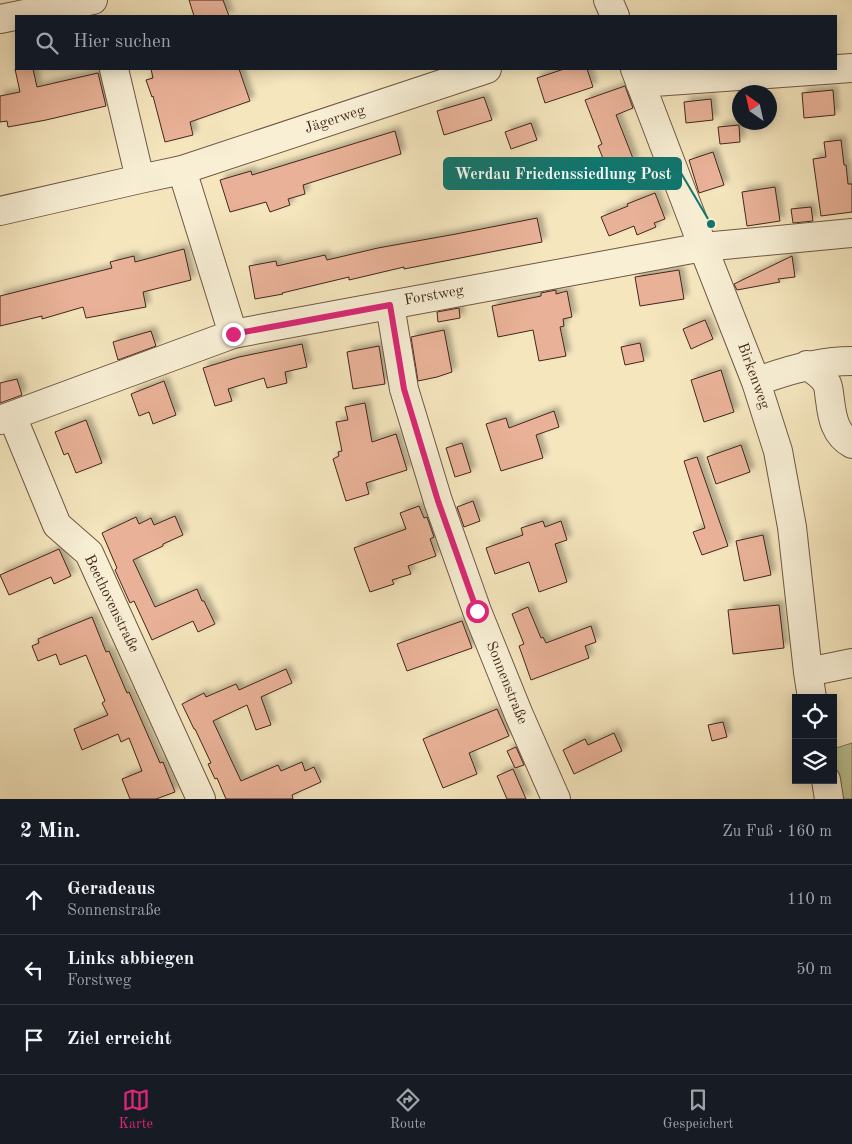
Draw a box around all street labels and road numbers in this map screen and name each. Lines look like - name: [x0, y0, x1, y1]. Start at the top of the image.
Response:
- street label: Jägerweg: [303, 103, 367, 137]
- street label: Forstweg: [403, 283, 465, 309]
- street label: Birkenweg: [734, 341, 772, 411]
- street label: Beethovenstraße: [81, 553, 141, 655]
- street label: Sonnenstraße: [483, 639, 529, 727]

